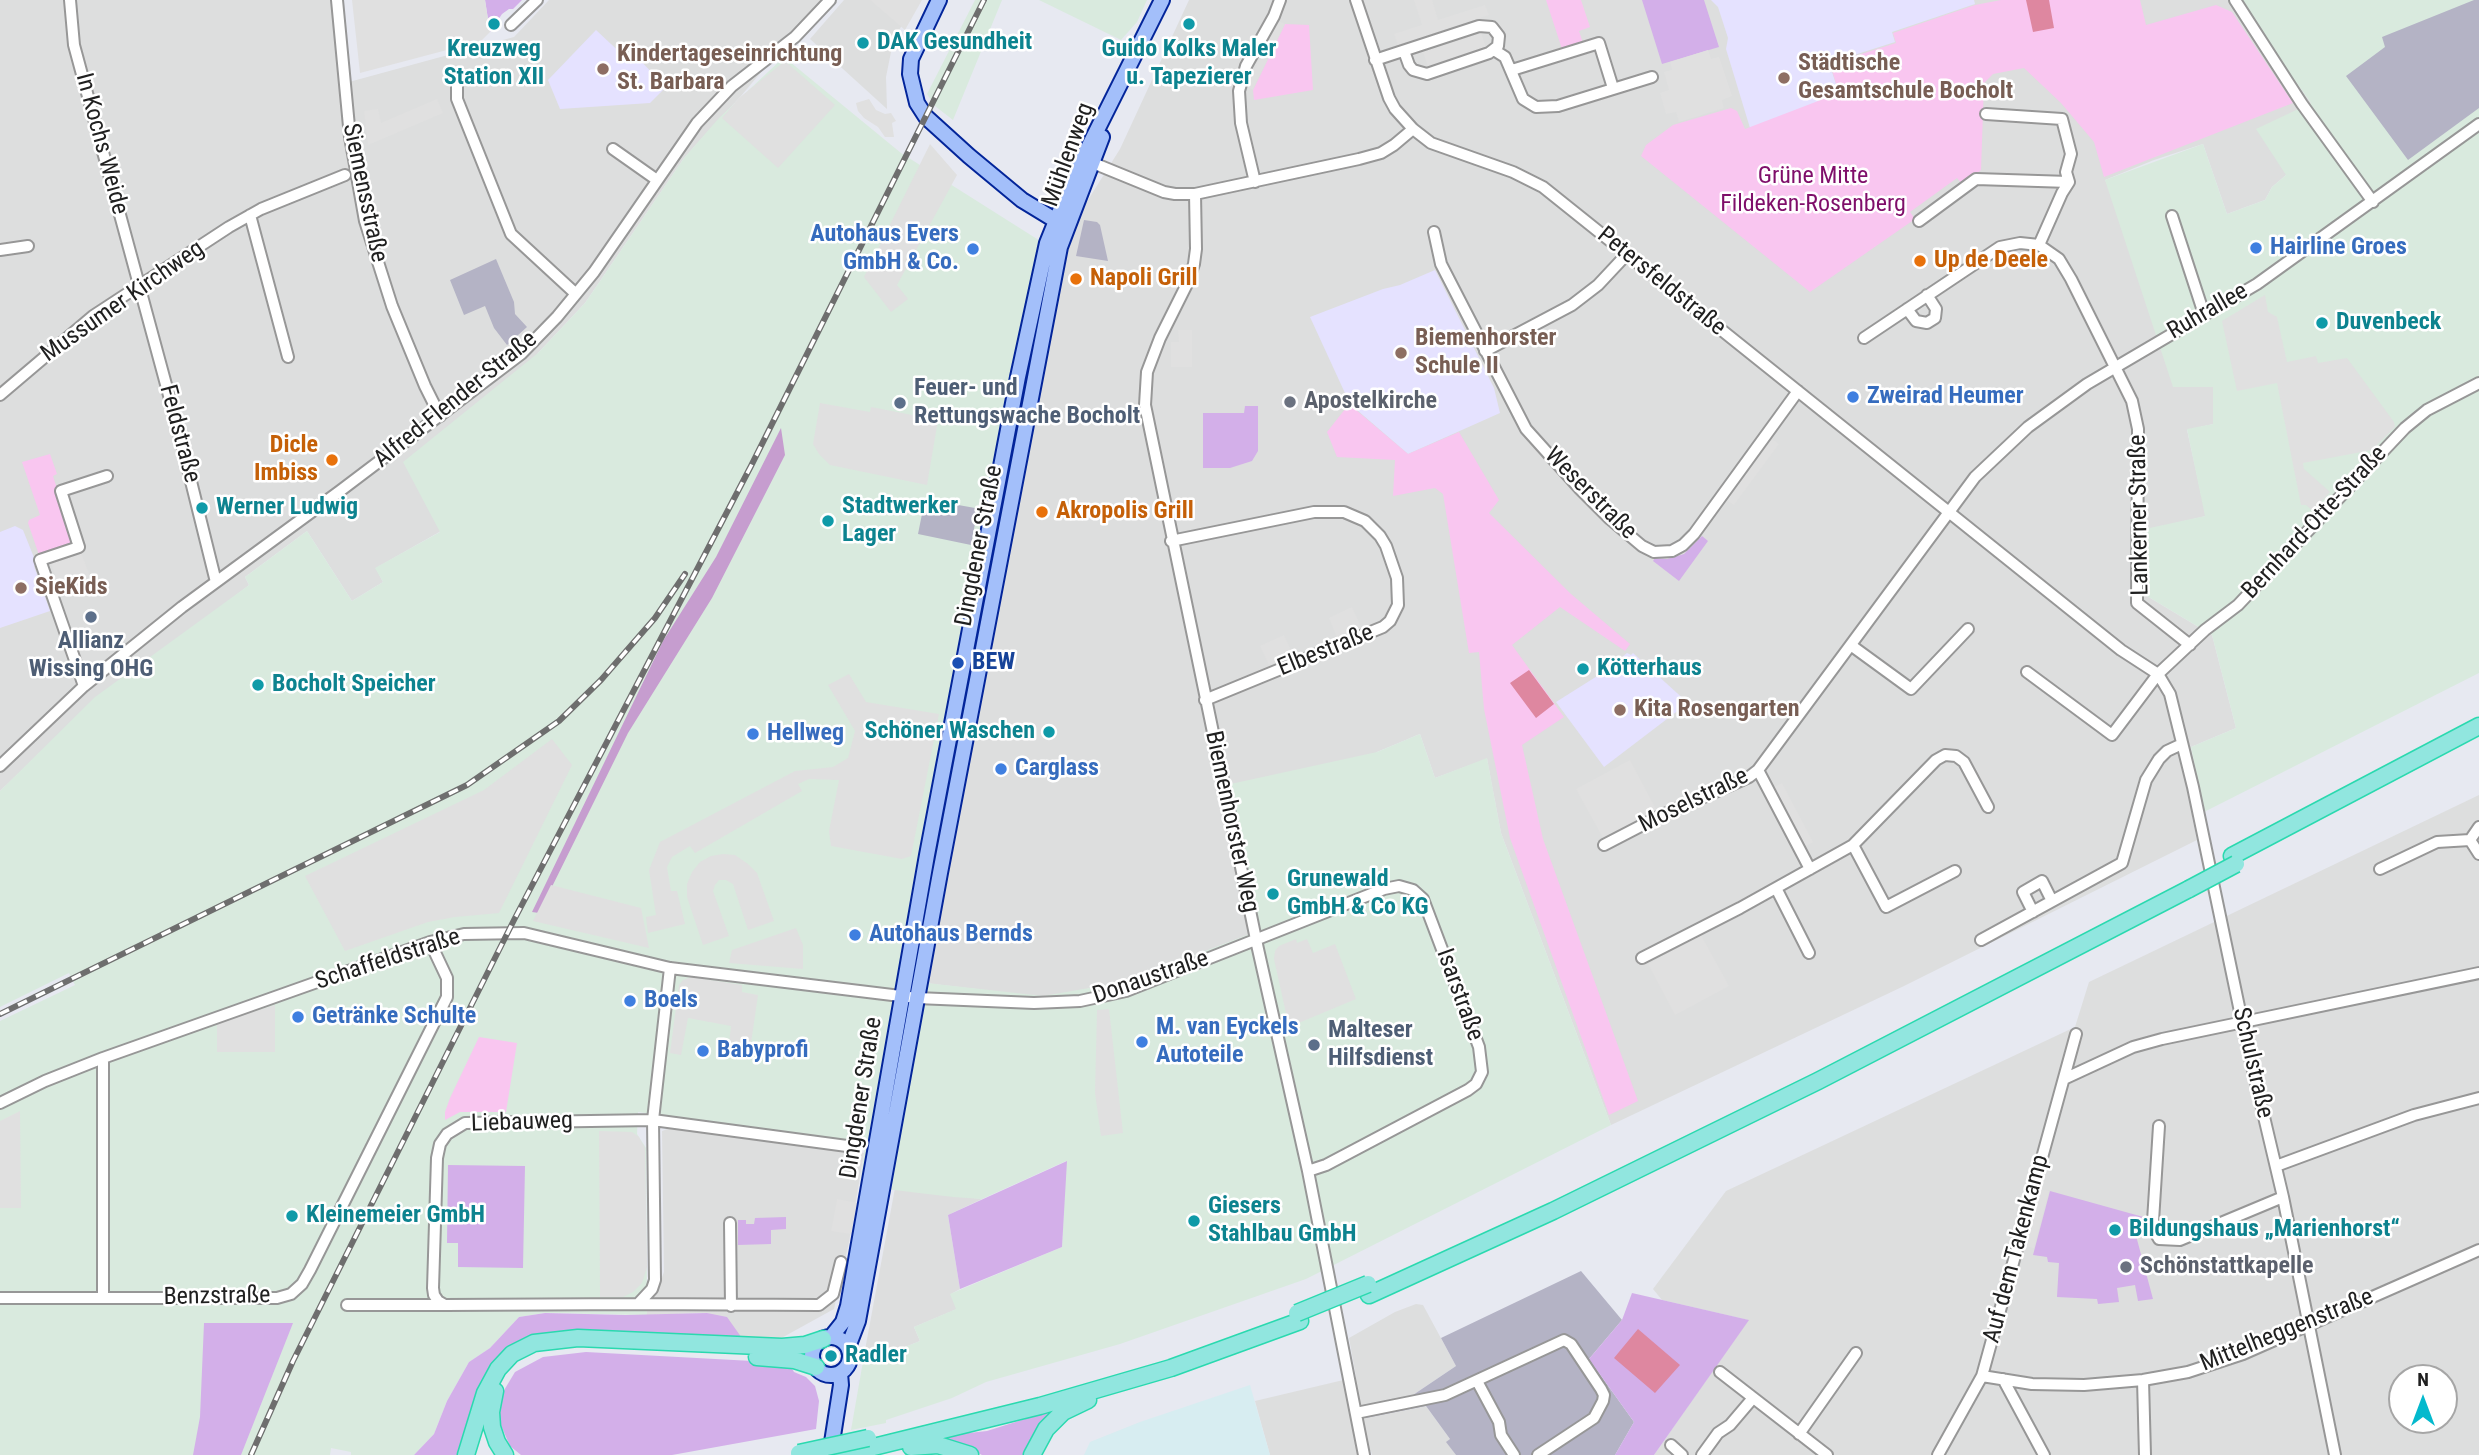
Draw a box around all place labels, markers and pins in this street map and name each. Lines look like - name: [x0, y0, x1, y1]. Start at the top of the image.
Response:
- marker: Kreuzweg Station XII: [486, 16, 502, 32]
- marker: Guido Kolks Maler u. Tapezierer: [1181, 16, 1197, 32]
- place label: DAK Gesundheit: [877, 29, 1032, 57]
- marker: DAK Gesundheit: [855, 35, 871, 51]
- place label: Kreuzweg Station XII: [444, 36, 544, 92]
- place label: Guido Kolks Maler u. Tapezierer: [1101, 36, 1277, 92]
- place label: Kindertageseinrichtung St. Barbara: [617, 41, 842, 97]
- place label: Städtische Gesamtschule Bocholt: [1798, 50, 2013, 106]
- marker: Kindertageseinrichtung St. Barbara: [595, 61, 611, 77]
- marker: Städtische Gesamtschule Bocholt: [1776, 70, 1792, 86]
- place label: Autohaus Evers GmbH & Co.: [810, 221, 959, 277]
- place label: Hairline Groes: [2270, 234, 2407, 262]
- marker: Hairline Groes: [2248, 240, 2264, 256]
- marker: Autohaus Evers GmbH & Co.: [965, 241, 981, 257]
- place label: Up de Deele: [1934, 247, 2048, 275]
- marker: Up de Deele: [1912, 253, 1928, 269]
- place label: Napoli Grill: [1090, 265, 1198, 293]
- marker: Napoli Grill: [1068, 271, 1084, 287]
- place label: Duvenbeck: [2336, 309, 2441, 337]
- marker: Duvenbeck: [2314, 315, 2330, 331]
- place label: Biemenhorster Schule II: [1415, 325, 1556, 381]
- marker: Biemenhorster Schule II: [1393, 345, 1409, 361]
- place label: Feuer- und Rettungswache Bocholt: [914, 375, 1140, 431]
- place label: Zweirad Heumer: [1867, 383, 2024, 411]
- place label: Apostelkirche: [1304, 388, 1437, 416]
- marker: Zweirad Heumer: [1845, 389, 1861, 405]
- marker: Apostelkirche: [1282, 394, 1298, 410]
- marker: Feuer- und Rettungswache Bocholt: [892, 395, 908, 411]
- place label: Dicle Imbiss: [254, 432, 318, 488]
- marker: Dicle Imbiss: [324, 452, 340, 468]
- place label: Stadtwerker Lager: [842, 493, 958, 549]
- place label: Werner Ludwig: [216, 494, 358, 522]
- place label: Akropolis Grill: [1056, 498, 1194, 526]
- marker: Werner Ludwig: [194, 500, 210, 516]
- marker: Akropolis Grill: [1034, 504, 1050, 520]
- marker: Stadtwerker Lager: [820, 513, 836, 529]
- place label: SieKids: [35, 574, 108, 602]
- marker: SieKids: [13, 580, 29, 596]
- marker: Allianz Wissing OHG: [83, 609, 99, 625]
- place label: Allianz Wissing OHG: [29, 628, 153, 684]
- place label: BEW: [972, 649, 1015, 677]
- marker: BEW: [950, 655, 966, 671]
- place label: Kötterhaus: [1597, 655, 1702, 683]
- marker: Kötterhaus: [1575, 661, 1591, 677]
- place label: Bocholt Speicher: [272, 671, 436, 699]
- marker: Bocholt Speicher: [250, 677, 266, 693]
- place label: Kita Rosengarten: [1634, 696, 1800, 724]
- marker: Kita Rosengarten: [1612, 702, 1628, 718]
- place label: Schöner Waschen: [865, 718, 1035, 746]
- place label: Hellweg: [767, 720, 844, 748]
- marker: Schöner Waschen: [1041, 724, 1057, 740]
- marker: Hellweg: [745, 726, 761, 742]
- place label: Carglass: [1015, 755, 1099, 783]
- marker: Carglass: [993, 761, 1009, 777]
- place label: Grunewald GmbH & Co KG: [1287, 866, 1429, 922]
- marker: Grunewald GmbH & Co KG: [1265, 886, 1281, 902]
- place label: Autohaus Bernds: [869, 921, 1033, 949]
- marker: Autohaus Bernds: [847, 927, 863, 943]
- place label: Boels: [644, 987, 698, 1015]
- marker: Boels: [622, 993, 638, 1009]
- place label: Getränke Schulte: [312, 1003, 476, 1031]
- marker: Getränke Schulte: [290, 1009, 306, 1025]
- place label: M. van Eyckels Autoteile: [1156, 1014, 1299, 1070]
- place label: Malteser Hilfsdienst: [1328, 1017, 1433, 1073]
- marker: M. van Eyckels Autoteile: [1134, 1034, 1150, 1050]
- place label: Babyprofi: [717, 1037, 809, 1065]
- marker: Malteser Hilfsdienst: [1306, 1037, 1322, 1053]
- marker: Babyprofi: [695, 1043, 711, 1059]
- place label: Giesers Stahlbau GmbH: [1208, 1193, 1356, 1249]
- place label: Kleinemeier GmbH: [306, 1202, 485, 1230]
- marker: Kleinemeier GmbH: [284, 1208, 300, 1224]
- marker: Giesers Stahlbau GmbH: [1186, 1213, 1202, 1229]
- place label: Bildungshaus „Marienhorst“: [2129, 1216, 2400, 1244]
- marker: Bildungshaus „Marienhorst“: [2107, 1222, 2123, 1238]
- place label: Schönstattkapelle: [2140, 1253, 2314, 1281]
- marker: Schönstattkapelle: [2118, 1259, 2134, 1275]
- place label: Radler: [845, 1342, 907, 1370]
- marker: Radler: [823, 1348, 839, 1364]

